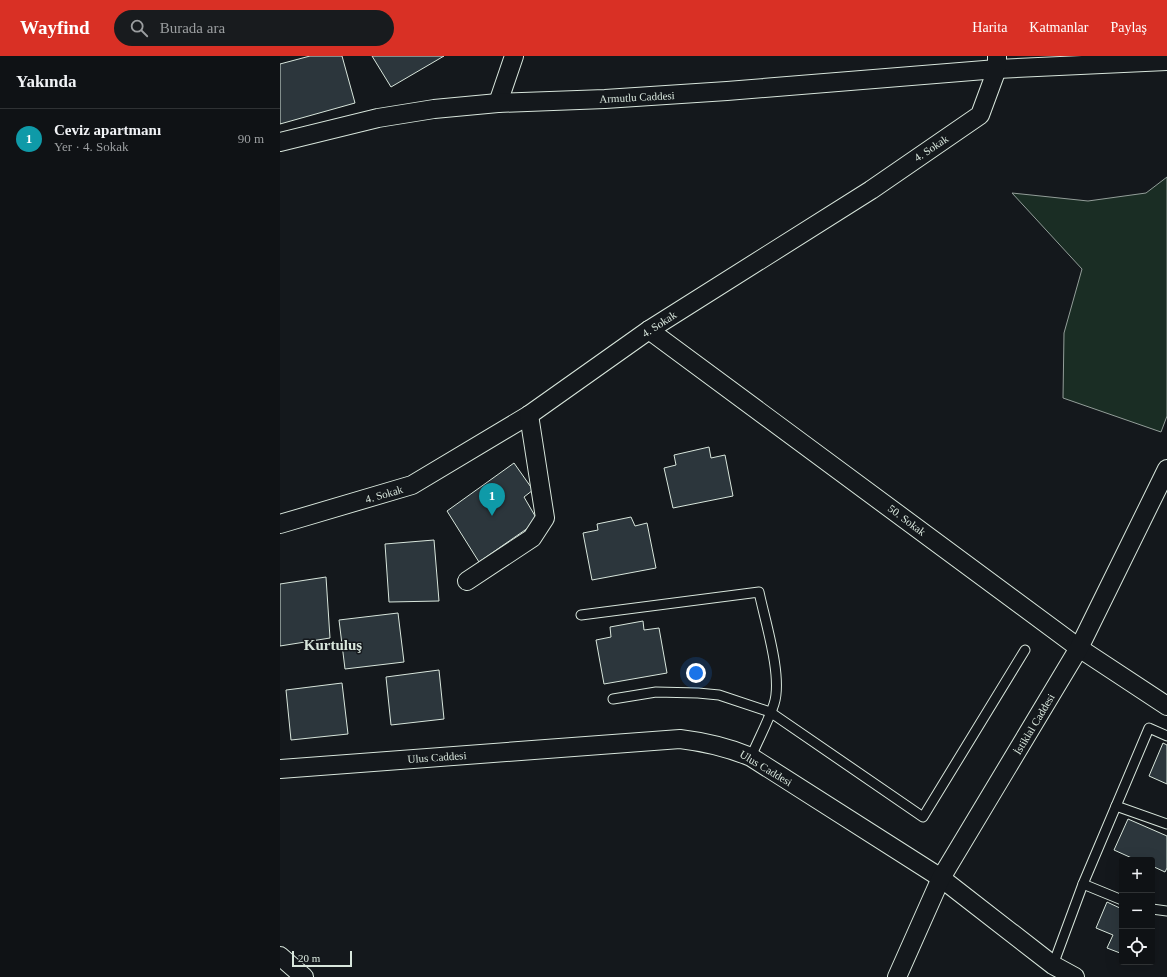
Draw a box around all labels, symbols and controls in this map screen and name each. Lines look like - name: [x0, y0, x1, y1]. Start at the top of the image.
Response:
- search box: [114, 10, 394, 46]
- text: Wayfind: [20, 17, 90, 38]
- icon: search: [128, 17, 150, 39]
- text: Burada ara: [160, 20, 225, 36]
- text: Harita: [972, 20, 1007, 35]
- text: Katmanlar: [1029, 20, 1088, 35]
- text: Paylaş: [1110, 20, 1147, 35]
- text: Yakında: [16, 72, 76, 91]
- street label: Armutlu Caddesi: [599, 89, 675, 105]
- text: Ceviz apartmanı: [54, 122, 161, 138]
- text: 1: [26, 131, 32, 146]
- text: 90 m: [238, 131, 264, 146]
- street label: 4. Sokak: [912, 132, 951, 164]
- text: Yer · 4. Sokak: [54, 139, 129, 154]
- street label: 4. Sokak: [640, 308, 679, 340]
- street label: 4. Sokak: [364, 483, 405, 505]
- pin: 1: [479, 483, 505, 516]
- street label: 50. Sokak: [886, 502, 929, 538]
- district label: Kurtuluş: [304, 637, 362, 653]
- your location: [686, 663, 706, 683]
- street label: İstiklal Caddesi: [1011, 691, 1057, 757]
- street label: Ulus Caddesi: [738, 748, 794, 788]
- street label: Ulus Caddesi: [407, 749, 467, 765]
- map controls: [1119, 857, 1155, 965]
- button: +: [1119, 857, 1155, 893]
- button: −: [1119, 893, 1155, 929]
- button: locate: [1119, 929, 1155, 965]
- scale bar: [292, 949, 352, 968]
- text: 20 m: [298, 952, 320, 964]

